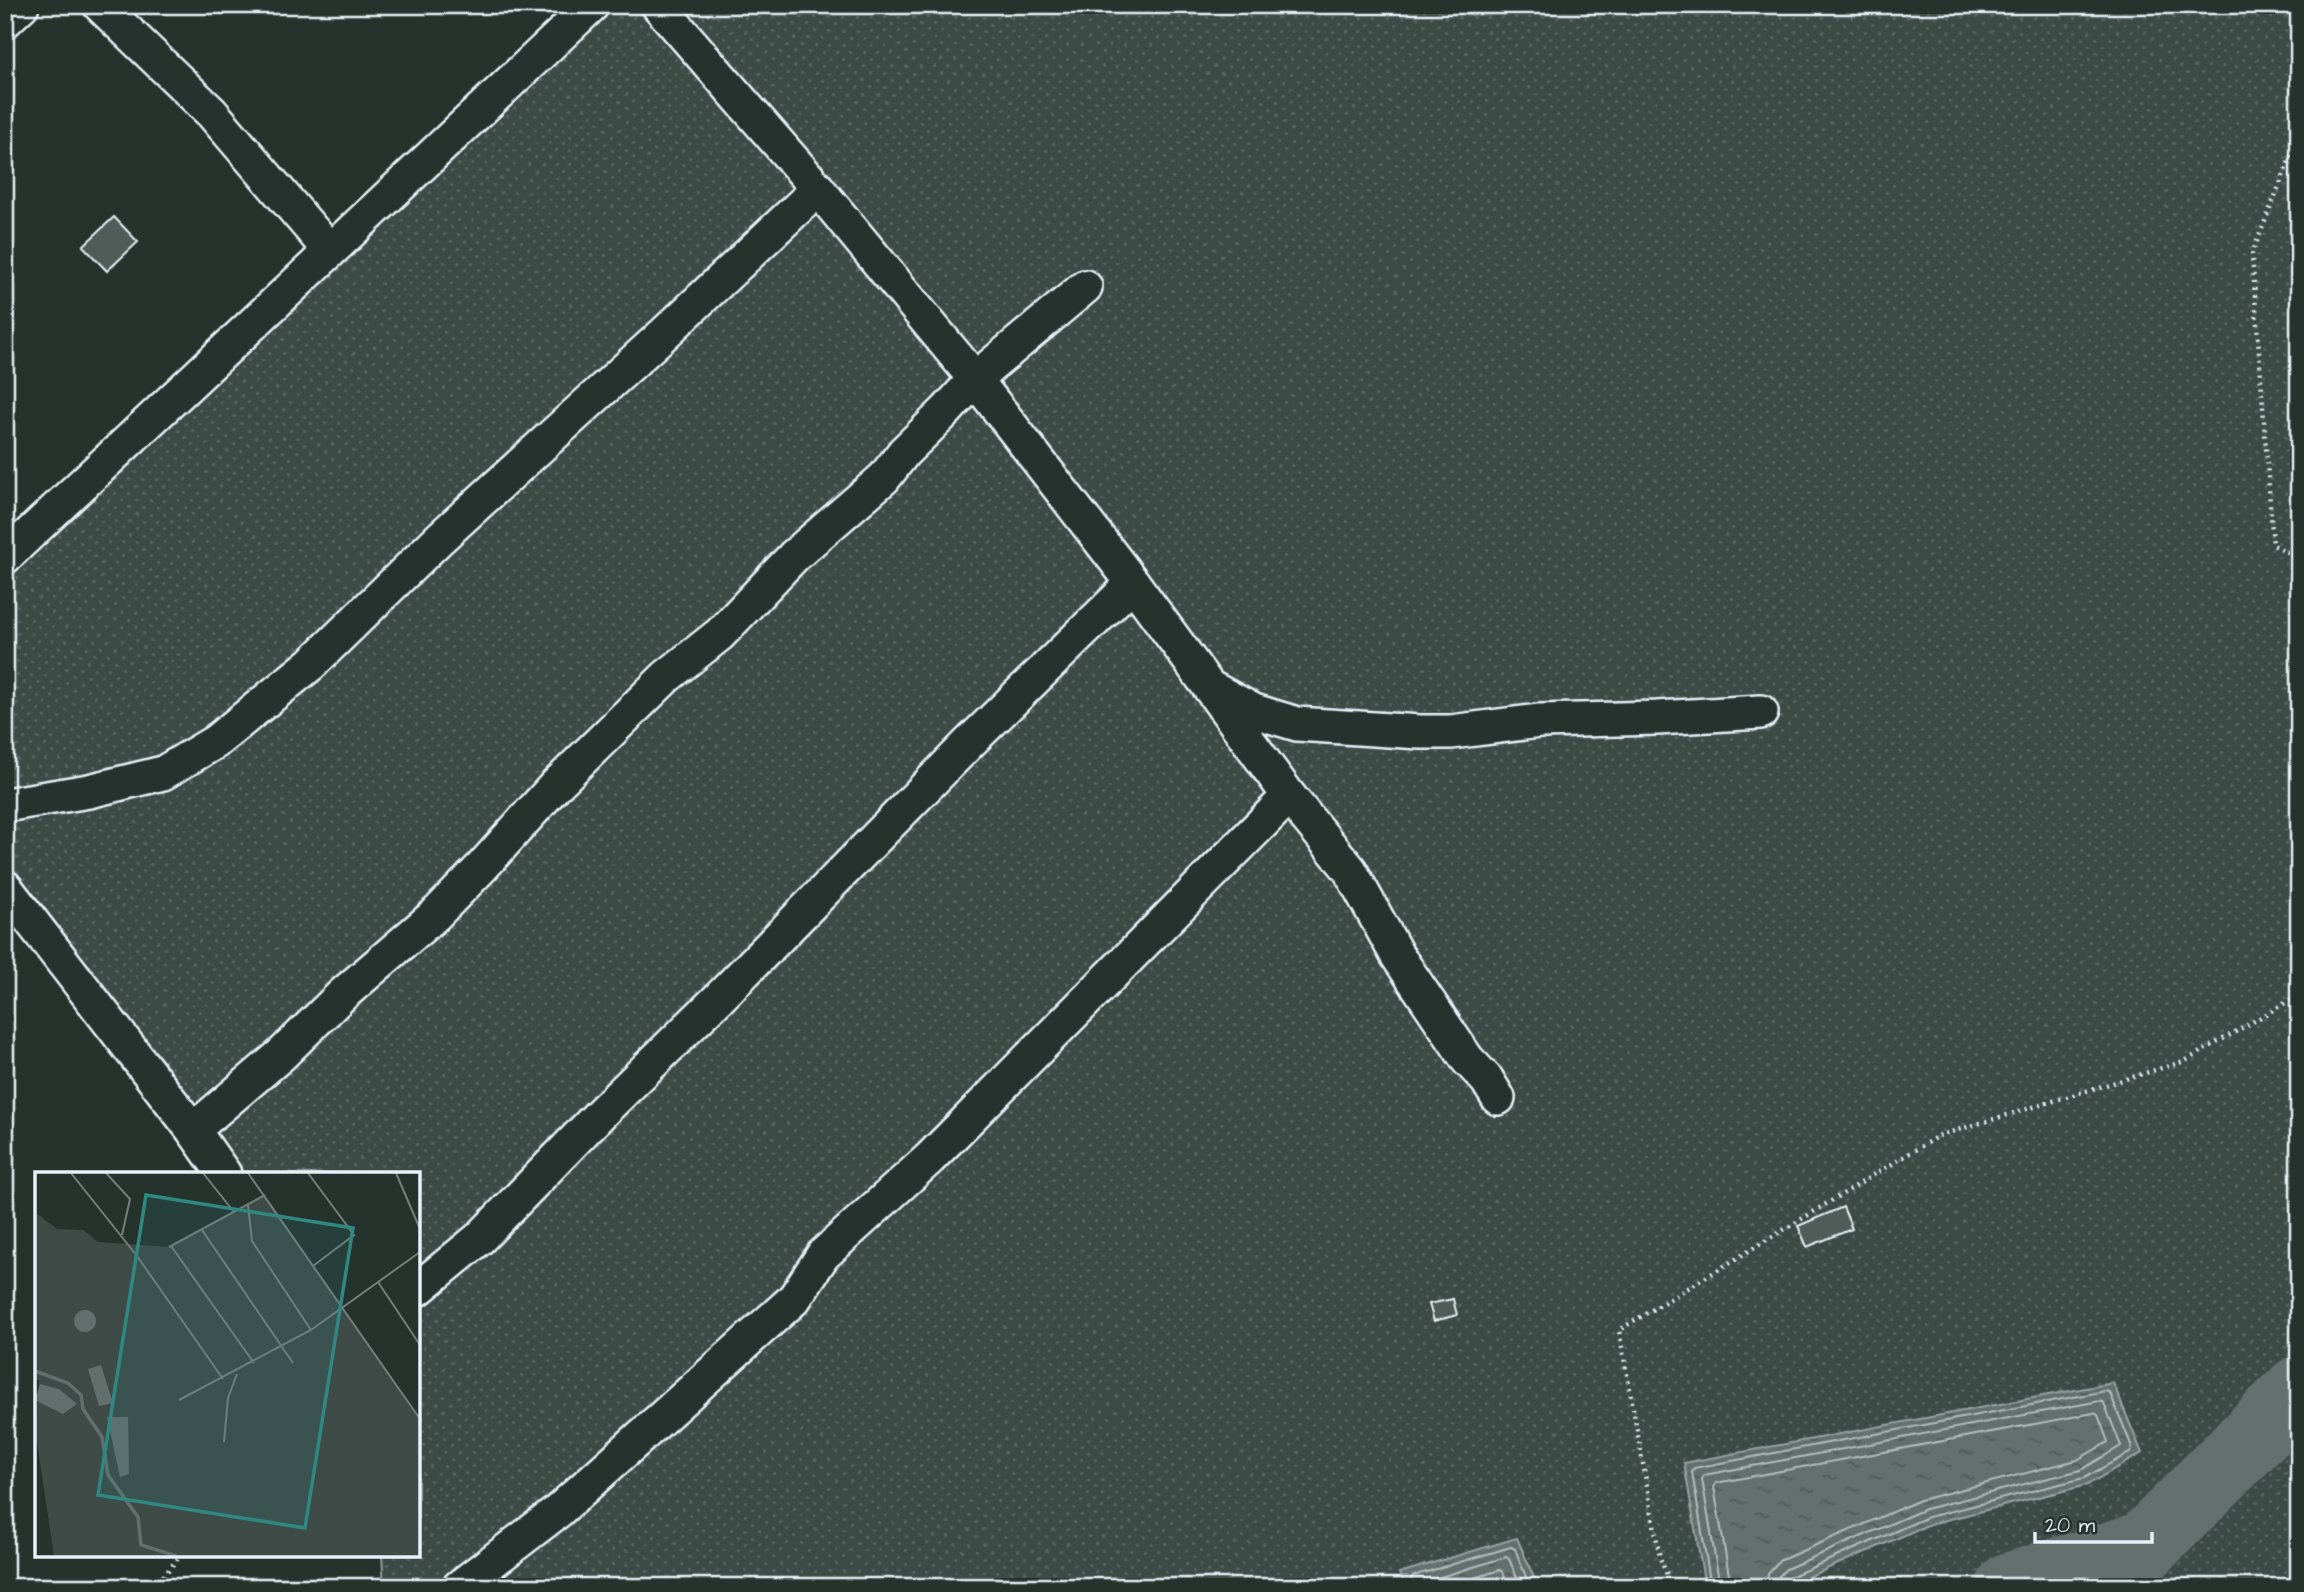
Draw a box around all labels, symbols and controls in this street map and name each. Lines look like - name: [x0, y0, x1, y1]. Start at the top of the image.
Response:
- inset map: [35, 1172, 420, 1557]
- scale bar: [2035, 1501, 2152, 1545]
- text: 20 m: [2045, 1511, 2096, 1540]

